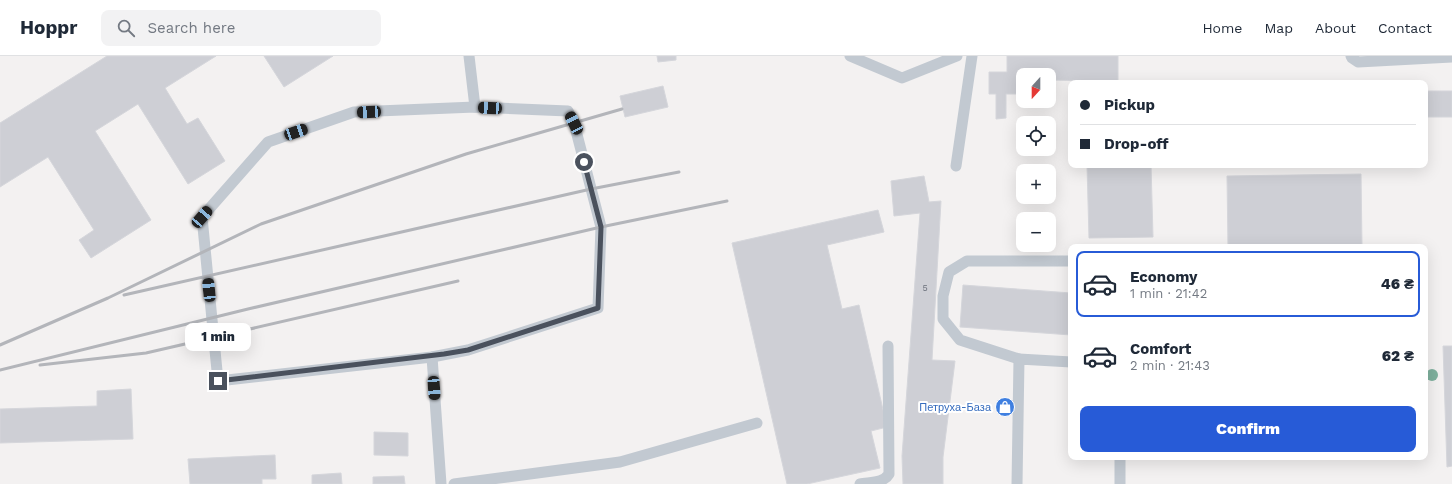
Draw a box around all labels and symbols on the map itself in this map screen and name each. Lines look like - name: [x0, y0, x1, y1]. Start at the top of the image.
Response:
- north arrow: [1016, 68, 1056, 108]
- car: [478, 101, 502, 115]
- car: [357, 105, 381, 119]
- car: [563, 110, 585, 136]
- car: [283, 122, 309, 142]
- route start: [575, 153, 593, 171]
- car: [190, 204, 214, 230]
- car: [202, 277, 216, 303]
- house number: 5: [922, 283, 928, 293]
- callout: 1 min: [185, 323, 251, 351]
- route end: [209, 372, 227, 390]
- car: [427, 376, 441, 400]
- shop icon: Петруха-База: [994, 396, 1016, 418]
- place label: Петруха-База: [919, 401, 992, 414]

